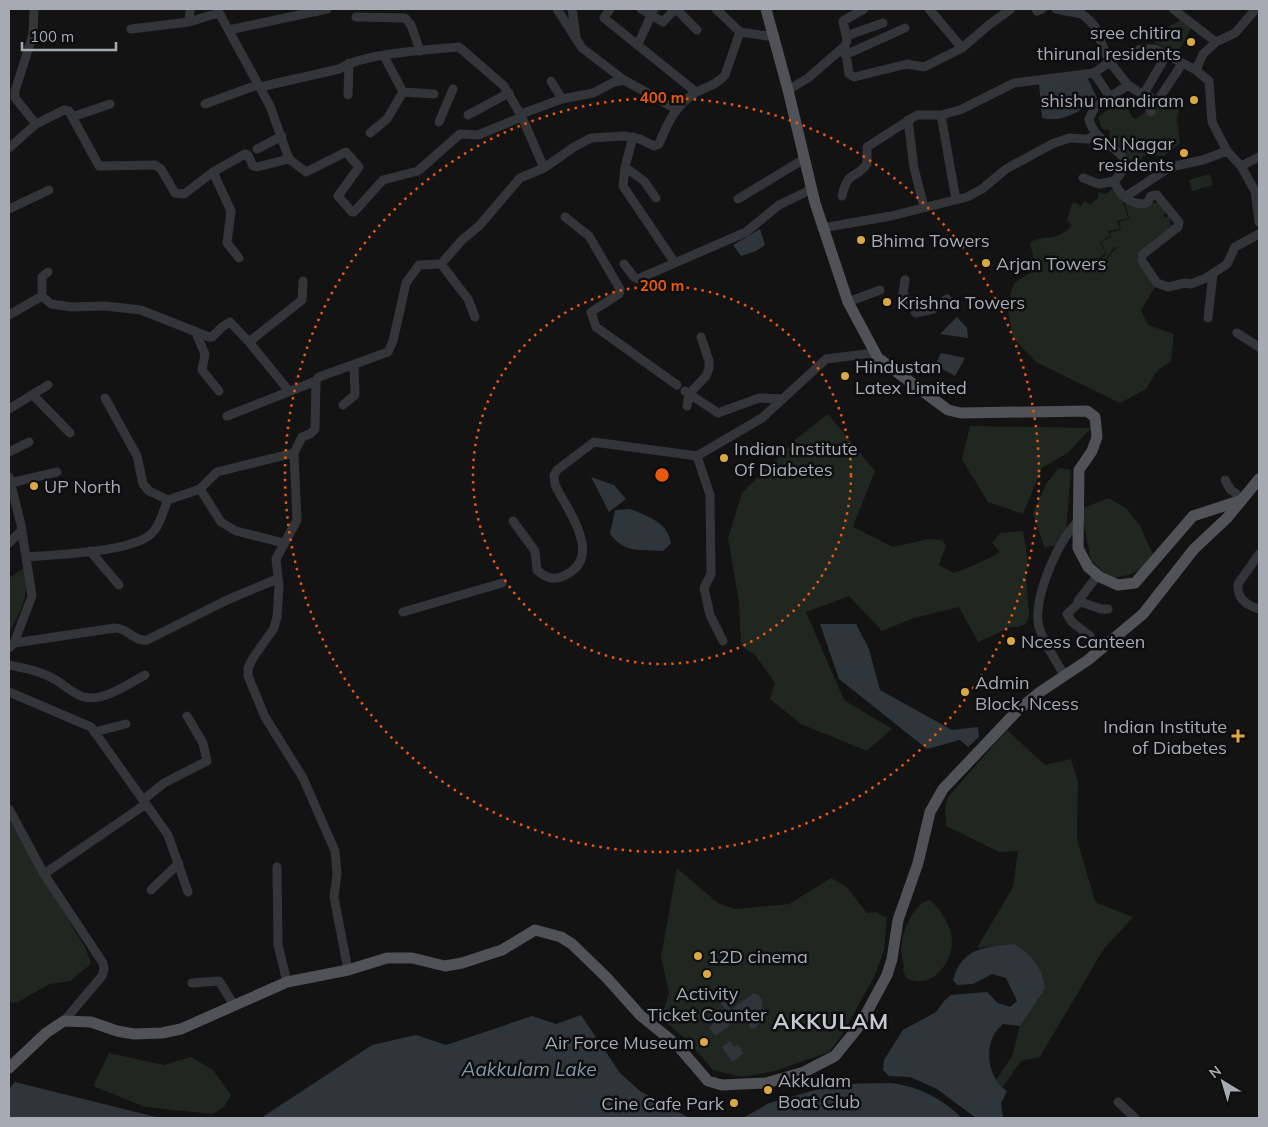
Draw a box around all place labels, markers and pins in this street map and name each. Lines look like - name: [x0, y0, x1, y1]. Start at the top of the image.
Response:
- place label: sree chitira thirunal residents: [1037, 21, 1181, 65]
- marker: sree chitira thirunal residents: [1185, 36, 1197, 48]
- place label: shishu mandiram: [1040, 89, 1184, 112]
- marker: shishu mandiram: [1188, 94, 1200, 106]
- place label: SN Nagar residents: [1092, 132, 1174, 176]
- marker: SN Nagar residents: [1178, 147, 1190, 159]
- place label: Bhima Towers: [871, 229, 990, 252]
- marker: Bhima Towers: [855, 234, 867, 246]
- place label: Arjan Towers: [996, 252, 1106, 275]
- marker: Arjan Towers: [980, 257, 992, 269]
- place label: Krishna Towers: [897, 291, 1025, 314]
- marker: Krishna Towers: [881, 296, 893, 308]
- place label: Hindustan Latex Limited: [855, 355, 967, 399]
- marker: Hindustan Latex Limited: [839, 370, 851, 382]
- place label: Indian Institute Of Diabetes: [734, 437, 858, 481]
- marker: Indian Institute Of Diabetes: [718, 452, 730, 464]
- centre of rings: [653, 466, 671, 484]
- place label: UP North: [44, 475, 121, 498]
- marker: UP North: [28, 480, 40, 492]
- place label: Ncess Canteen: [1021, 630, 1145, 653]
- marker: Ncess Canteen: [1005, 635, 1017, 647]
- place label: Admin Block, Ncess: [975, 671, 1079, 715]
- marker: Admin Block, Ncess: [959, 686, 971, 698]
- place label: Indian Institute of Diabetes: [1103, 715, 1227, 759]
- marker: Indian Institute of Diabetes: [1231, 729, 1245, 743]
- place label: 12D cinema: [708, 945, 808, 968]
- marker: 12D cinema: [692, 950, 704, 962]
- marker: Activity Ticket Counter: [701, 968, 713, 980]
- place label: Activity Ticket Counter: [647, 982, 767, 1026]
- place label: Air Force Museum: [545, 1031, 694, 1054]
- marker: Air Force Museum: [698, 1036, 710, 1048]
- place label: Akkulam Boat Club: [778, 1069, 860, 1113]
- marker: Akkulam Boat Club: [762, 1084, 774, 1096]
- place label: Cine Cafe Park: [601, 1092, 725, 1115]
- marker: Cine Cafe Park: [728, 1097, 740, 1109]

